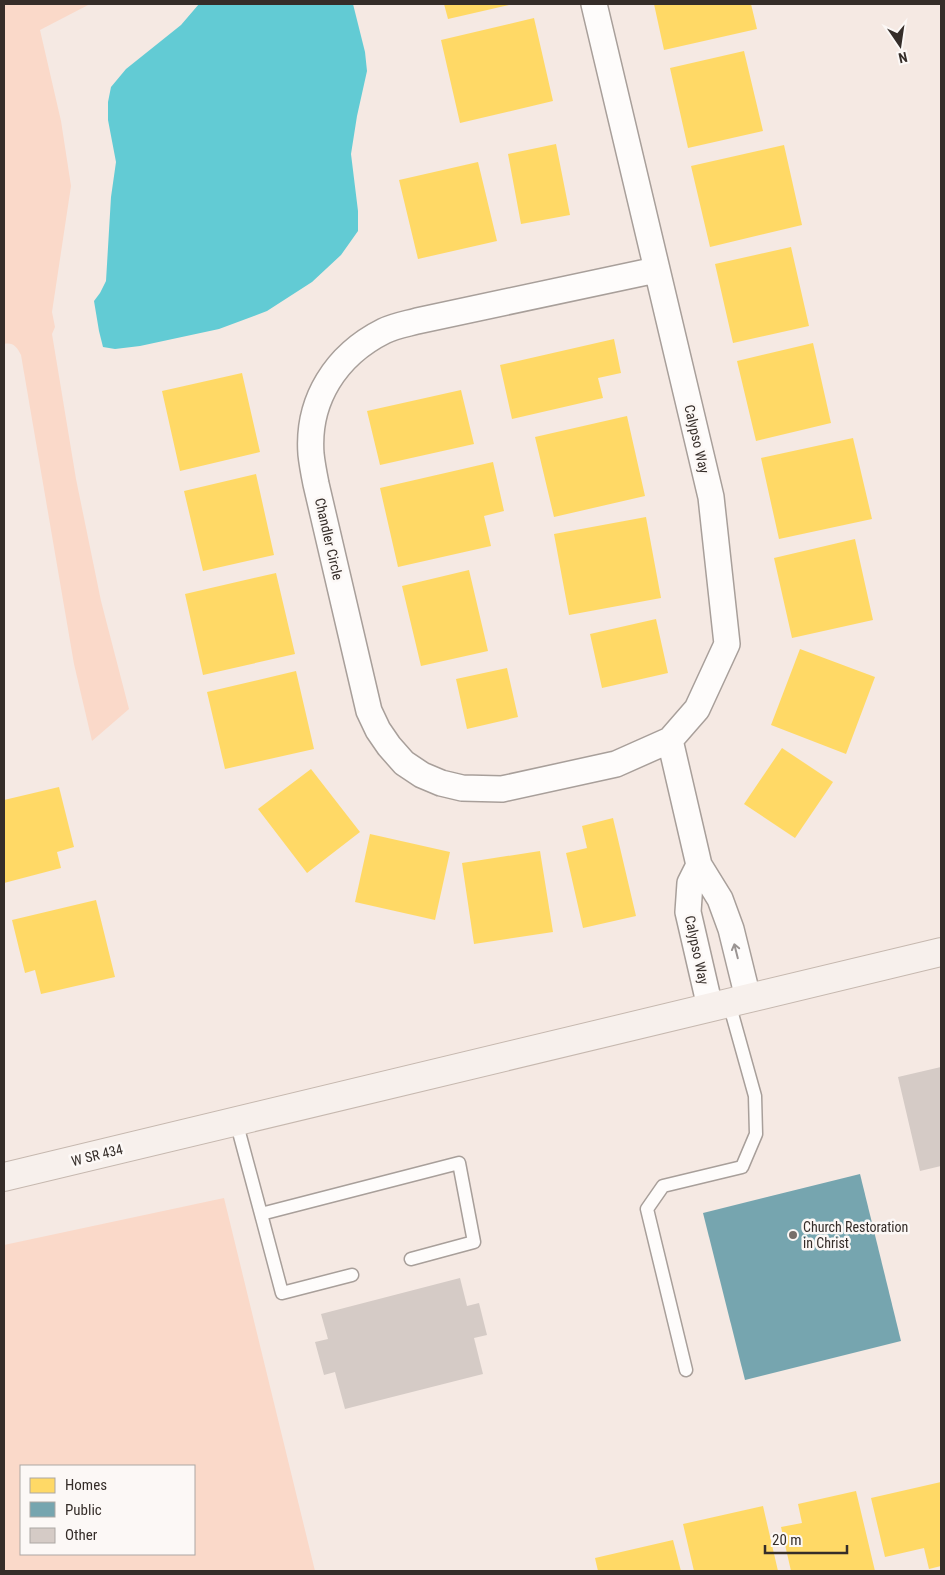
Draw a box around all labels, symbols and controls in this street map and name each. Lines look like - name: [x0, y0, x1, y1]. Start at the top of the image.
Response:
- north arrow: [875, 20, 925, 70]
- text: N: [897, 49, 909, 66]
- street label: Calypso Way: [681, 403, 713, 475]
- street label: Chandler Circle: [312, 496, 346, 582]
- street label: Calypso Way: [682, 914, 712, 986]
- one-way arrow: [731, 943, 741, 959]
- street label: W SR 434: [70, 1141, 124, 1169]
- place label: Church Restoration in Christ: [803, 1219, 908, 1251]
- marker: Church Restoration in Christ: [787, 1229, 799, 1241]
- legend: [20, 1465, 195, 1555]
- text: Homes: [65, 1476, 107, 1494]
- text: Public: [65, 1501, 102, 1519]
- scale bar: [765, 1522, 848, 1554]
- text: Other: [65, 1526, 98, 1544]
- text: 20 m: [772, 1531, 802, 1549]

